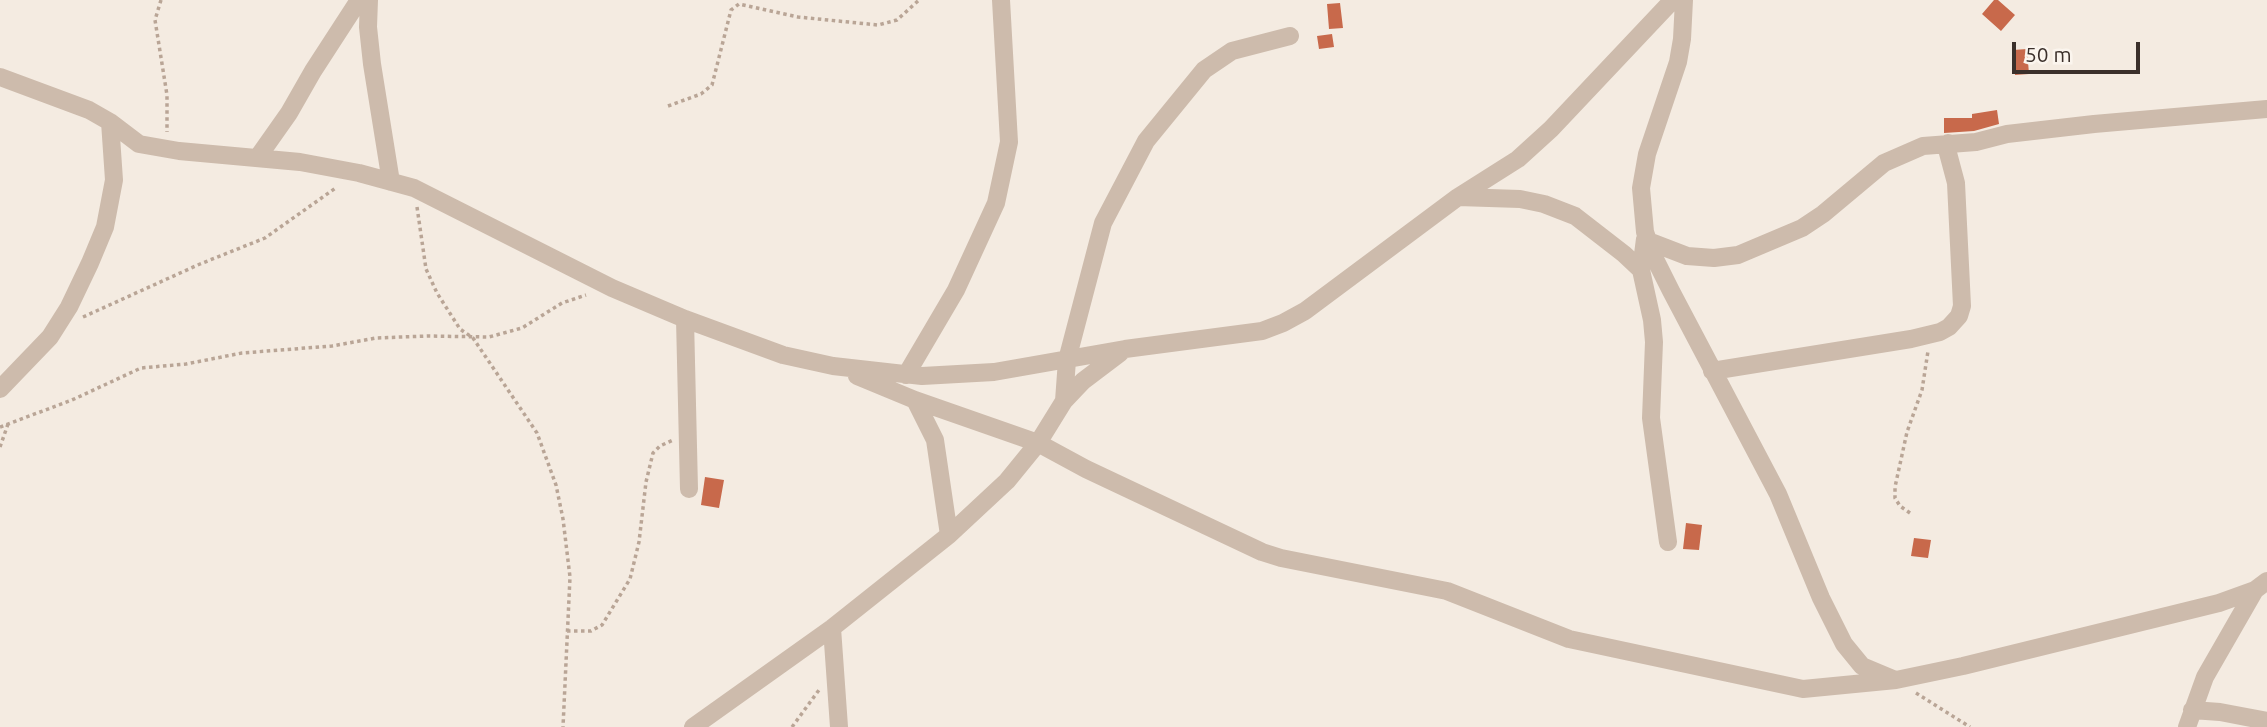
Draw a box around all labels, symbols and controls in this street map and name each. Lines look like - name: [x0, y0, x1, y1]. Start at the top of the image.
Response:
- scale bar: [2015, 28, 2143, 72]
- text: 50 m: [2025, 42, 2072, 66]

